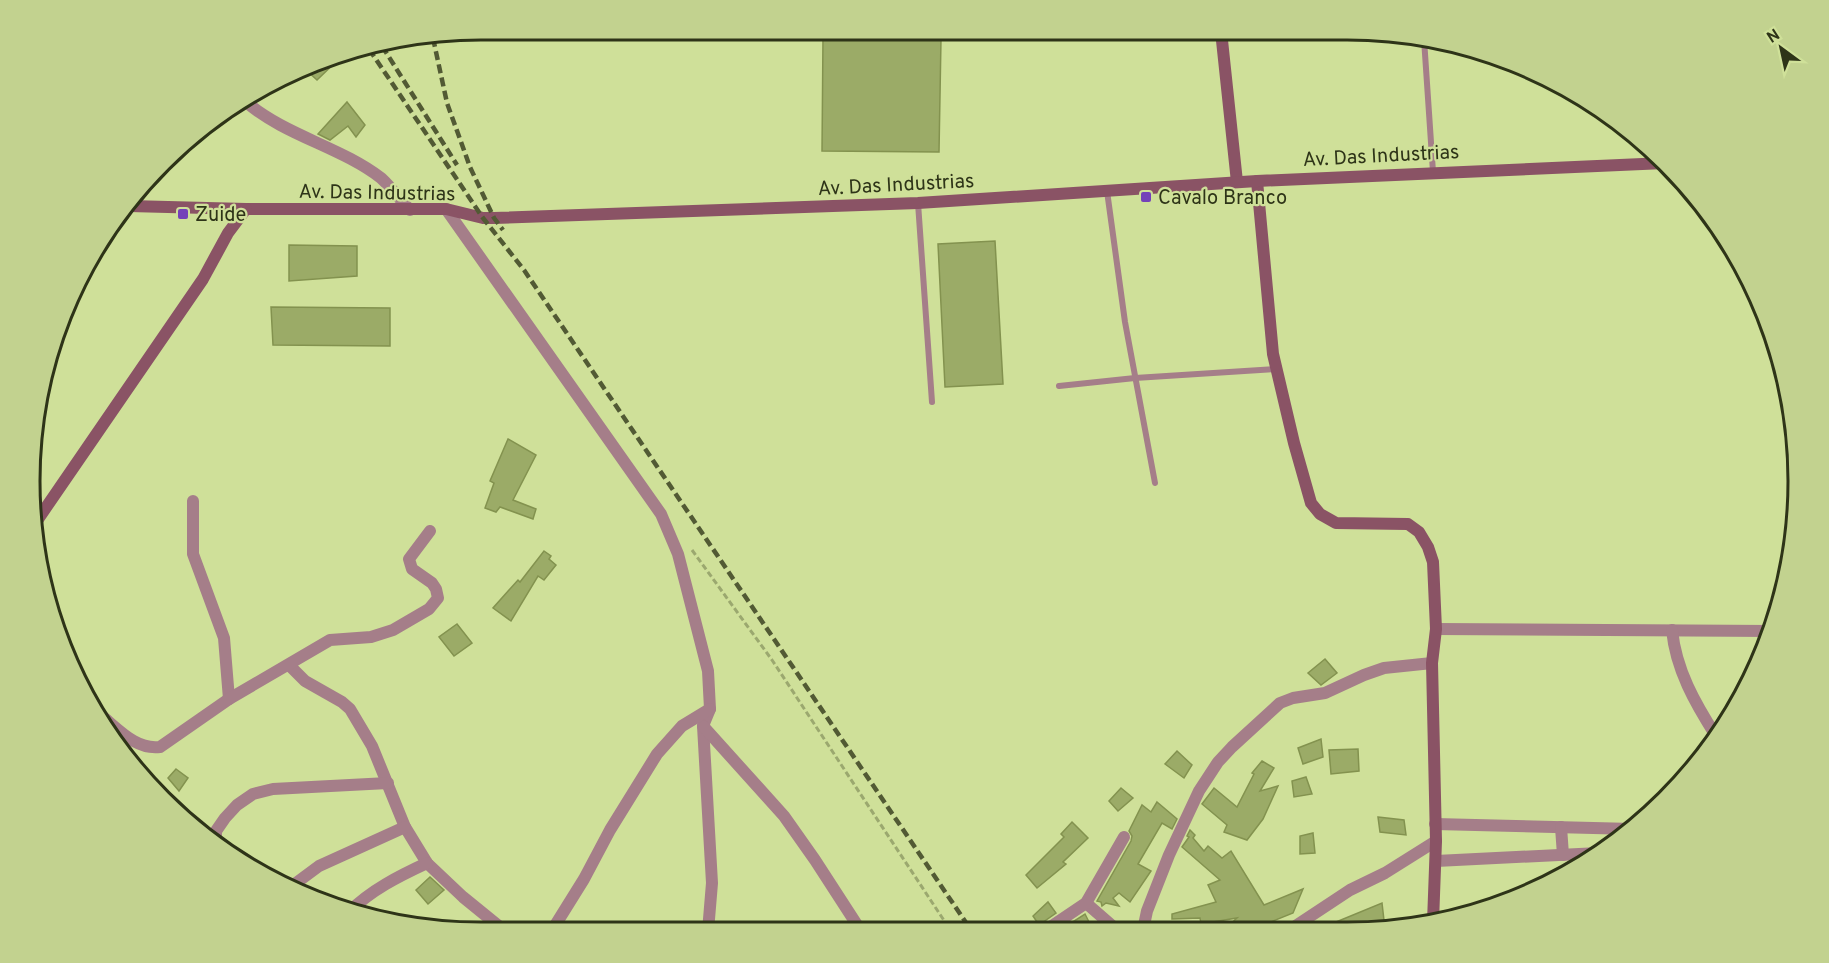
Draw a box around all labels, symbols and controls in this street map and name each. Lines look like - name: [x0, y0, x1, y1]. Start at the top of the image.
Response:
- north arrow: [1751, 18, 1811, 78]
- text: N: [1764, 26, 1784, 49]
- street label: Av. Das Industrias: [1302, 140, 1460, 174]
- street label: Av. Das Industrias: [817, 169, 975, 203]
- street label: Av. Das Industrias: [298, 180, 456, 208]
- place label: Cavalo Branco: [1158, 186, 1287, 212]
- marker: Cavalo Branco: [1139, 190, 1153, 204]
- place label: Zuide: [195, 203, 246, 229]
- marker: Zuide: [176, 207, 190, 221]

